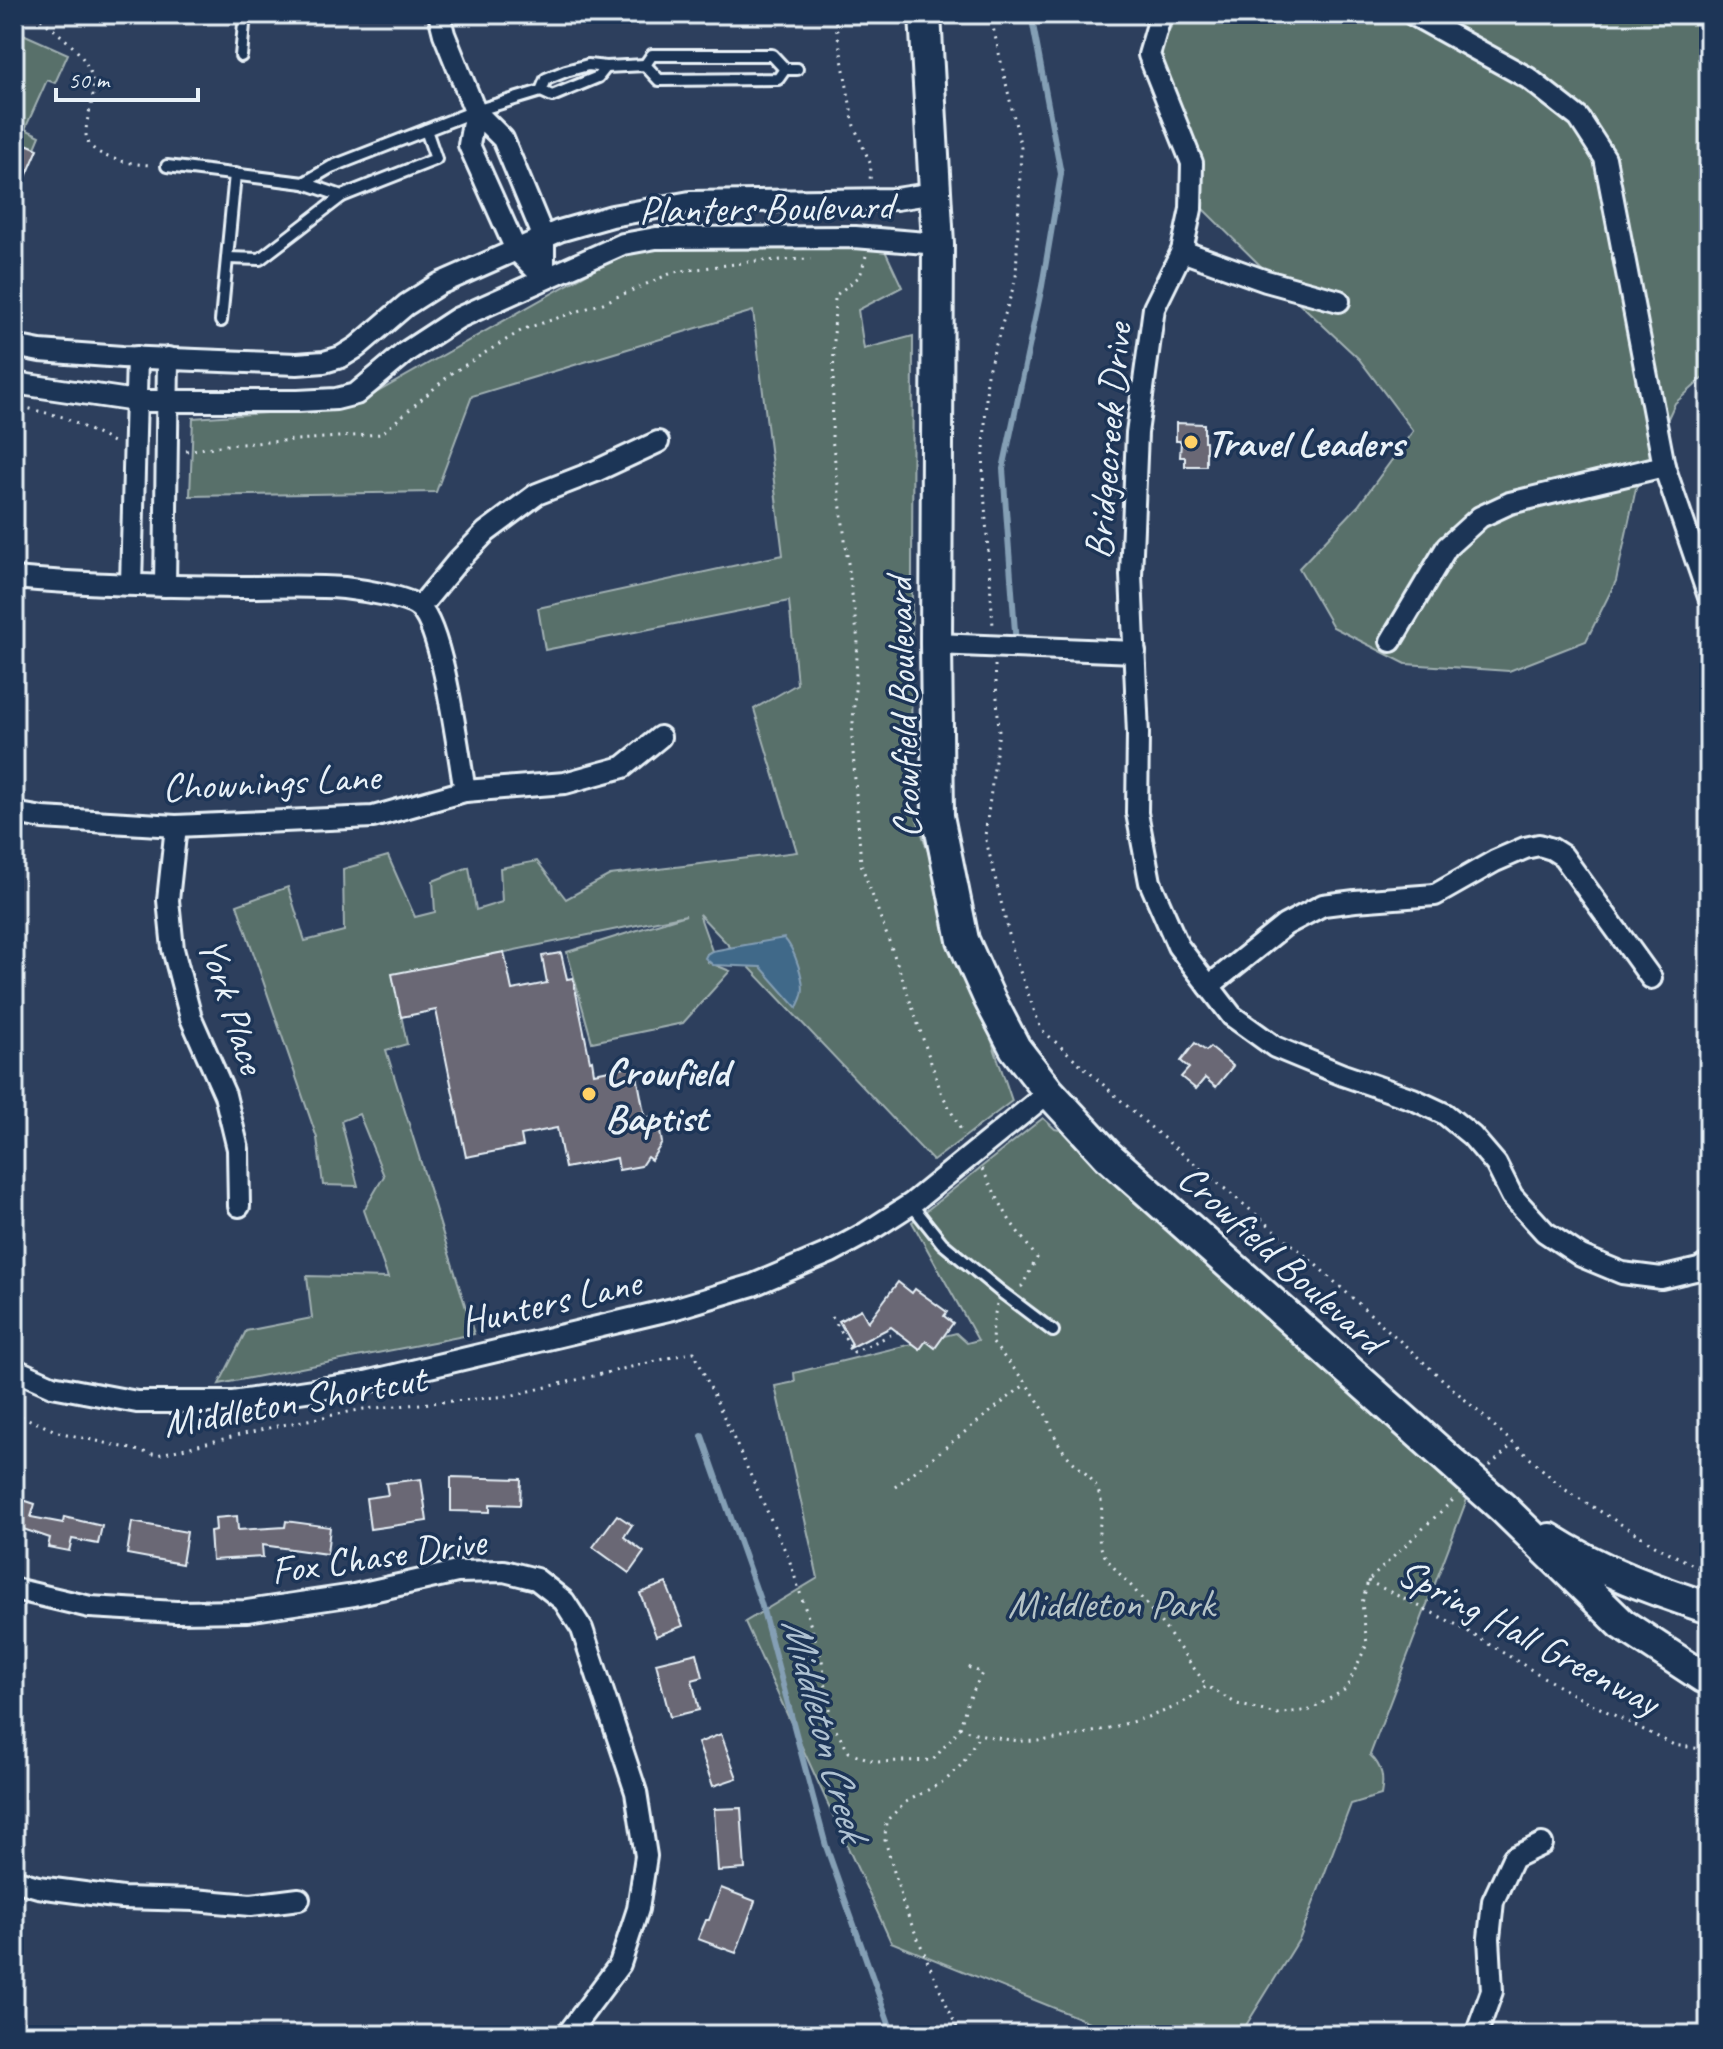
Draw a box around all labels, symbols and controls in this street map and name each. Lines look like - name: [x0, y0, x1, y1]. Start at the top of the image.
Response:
- scale bar: [56, 52, 198, 102]
- text: 50 m: [68, 65, 111, 95]
- street label: Planters Boulevard: [638, 181, 899, 235]
- street label: Bridgecreek Drive: [1073, 318, 1143, 561]
- place label: Travel Leaders: [1207, 418, 1408, 468]
- marker: Travel Leaders: [1182, 433, 1200, 451]
- street label: Crowfield Boulevard: [873, 570, 933, 839]
- street label: Chownings Lane: [161, 751, 384, 813]
- street label: York Place: [187, 931, 278, 1082]
- place label: Crowfield Baptist: [605, 1047, 735, 1143]
- marker: Crowfield Baptist: [580, 1085, 598, 1103]
- street label: Crowfield Boulevard: [1168, 1153, 1400, 1369]
- street label: Hunters Lane: [455, 1256, 648, 1347]
- street label: Middleton Shortcut: [159, 1353, 433, 1449]
- street label: Fox Chase Drive: [268, 1516, 492, 1596]
- street label: Spring Hall Greenway: [1389, 1547, 1671, 1728]
- park label: Middleton Park: [1008, 1579, 1218, 1629]
- water label: Middleton Creek: [769, 1612, 881, 1852]

